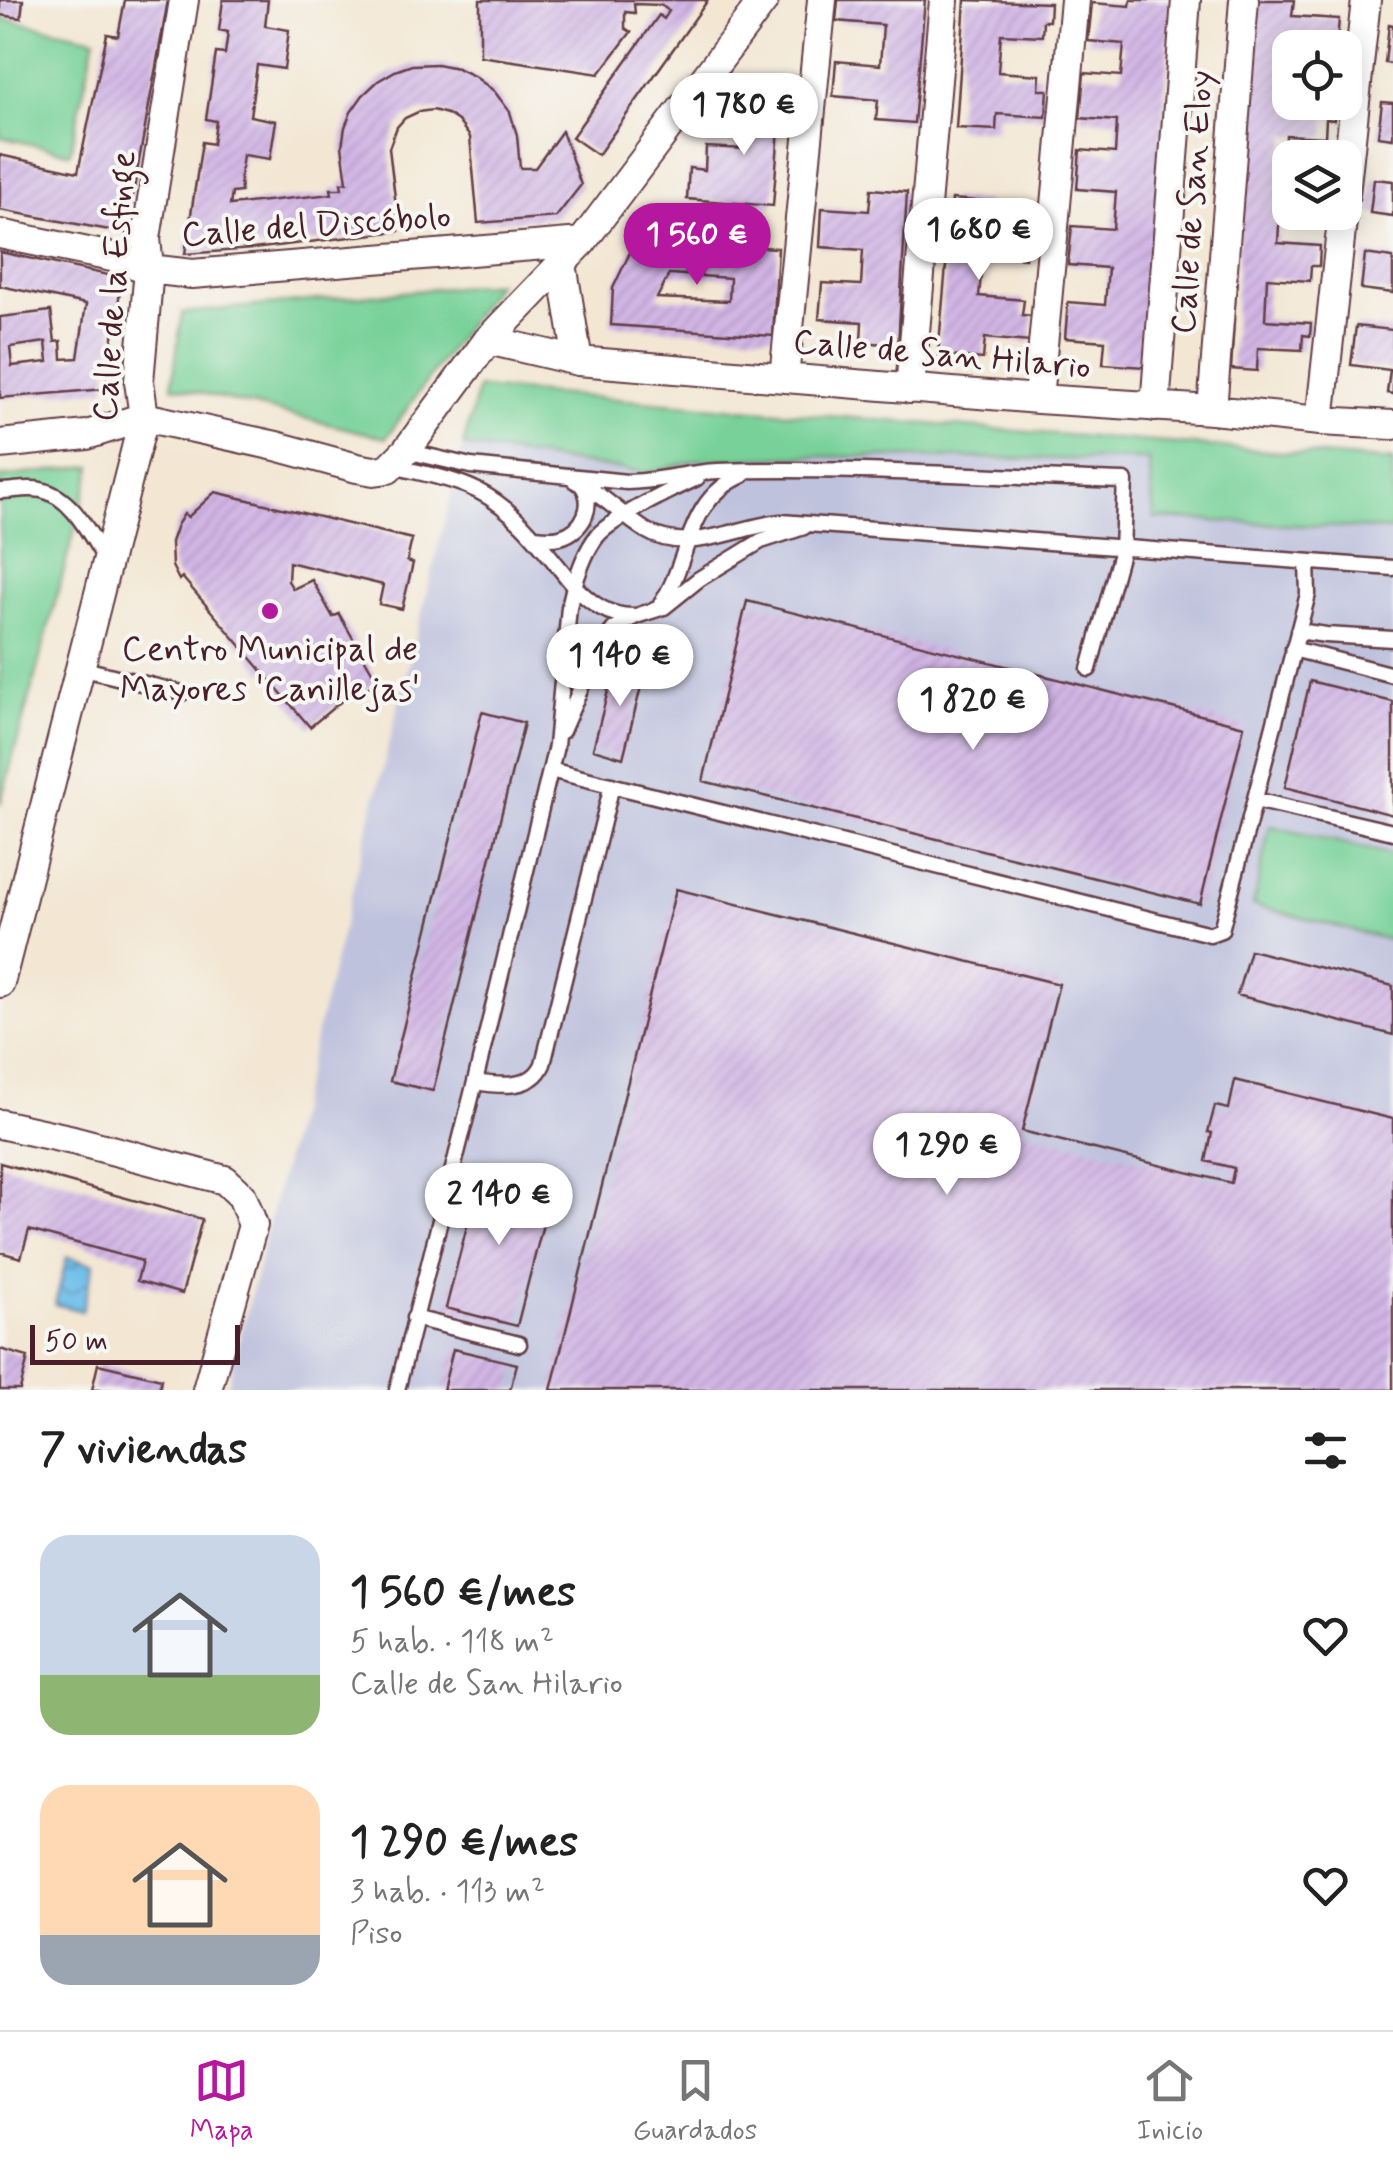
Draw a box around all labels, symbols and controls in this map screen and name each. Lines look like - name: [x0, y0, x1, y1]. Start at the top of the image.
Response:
- map controls: [1272, 30, 1362, 230]
- button: locate: [1272, 30, 1362, 120]
- street label: Calle de San Eloy: [1161, 69, 1225, 336]
- pin: 1 780 €: [652, 73, 836, 158]
- text: 1 780 €: [692, 84, 796, 126]
- button: layers: [1272, 140, 1362, 230]
- street label: Calle de la Esfinge: [83, 149, 151, 423]
- street label: Calle del Discóbolo: [180, 194, 452, 258]
- pin: 1 680 €: [887, 198, 1071, 283]
- pin: 1 560 €: [605, 203, 789, 288]
- text: 1 680 €: [926, 209, 1032, 251]
- text: 1 560 €: [646, 214, 748, 256]
- street label: Calle de San Hilario: [791, 319, 1092, 391]
- marker: Centro Municipal de Mayores 'Canillejas': [259, 600, 281, 622]
- pin: 1 140 €: [528, 624, 712, 709]
- place label: Centro Municipal de Mayores 'Canillejas': [120, 627, 420, 713]
- text: 1 140 €: [568, 635, 672, 677]
- pin: 1 820 €: [881, 668, 1065, 753]
- text: 1 820 €: [919, 679, 1027, 721]
- pin: 1 290 €: [855, 1113, 1039, 1198]
- text: 1 290 €: [895, 1124, 999, 1166]
- pin: 2 140 €: [407, 1163, 591, 1248]
- text: 2 140 €: [447, 1174, 551, 1216]
- scale bar: [30, 1320, 240, 1364]
- text: 50 m: [45, 1324, 108, 1361]
- text: 7 viviendas: [40, 1423, 247, 1478]
- icon: filters: [1298, 1423, 1353, 1478]
- text: 1 560 €/mes: [350, 1566, 576, 1621]
- icon: home: [120, 1575, 240, 1695]
- icon: heart: [1298, 1608, 1353, 1663]
- text: 5 hab. · 118 m²: [350, 1621, 554, 1663]
- text: Calle de San Hilario: [350, 1663, 623, 1705]
- text: 1 290 €/mes: [350, 1816, 578, 1871]
- icon: home: [120, 1825, 240, 1945]
- icon: heart: [1298, 1858, 1353, 1913]
- text: 3 hab. · 113 m²: [350, 1871, 545, 1913]
- text: Piso: [350, 1913, 403, 1955]
- tab: Mapa: [190, 2053, 253, 2150]
- tab: Guardados: [633, 2053, 757, 2150]
- tab: Inicio: [1137, 2053, 1203, 2150]

